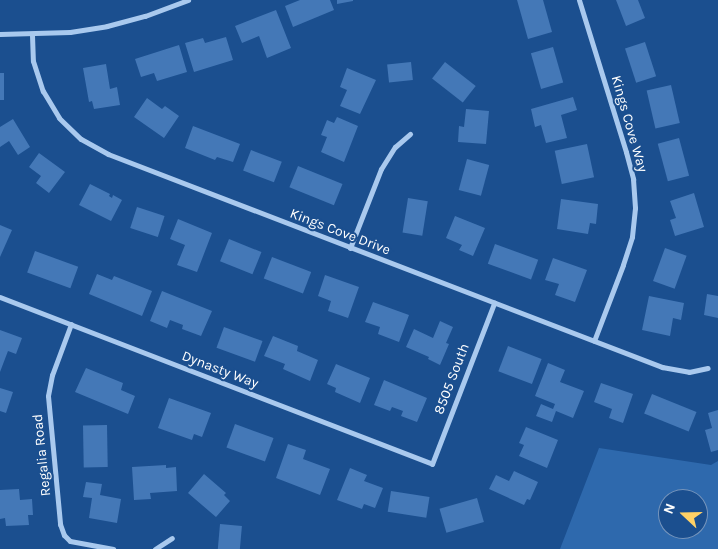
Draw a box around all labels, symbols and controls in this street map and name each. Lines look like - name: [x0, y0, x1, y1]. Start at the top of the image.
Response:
- street label: Kings Cove Way: [607, 74, 651, 174]
- street label: Kings Cove Drive: [287, 205, 393, 259]
- street label: 8505 South: [431, 341, 473, 417]
- street label: Dynasty Way: [179, 348, 261, 392]
- street label: Regalia Road: [29, 413, 55, 497]
- north arrow: [658, 489, 708, 539]
- text: N: [660, 501, 679, 517]

